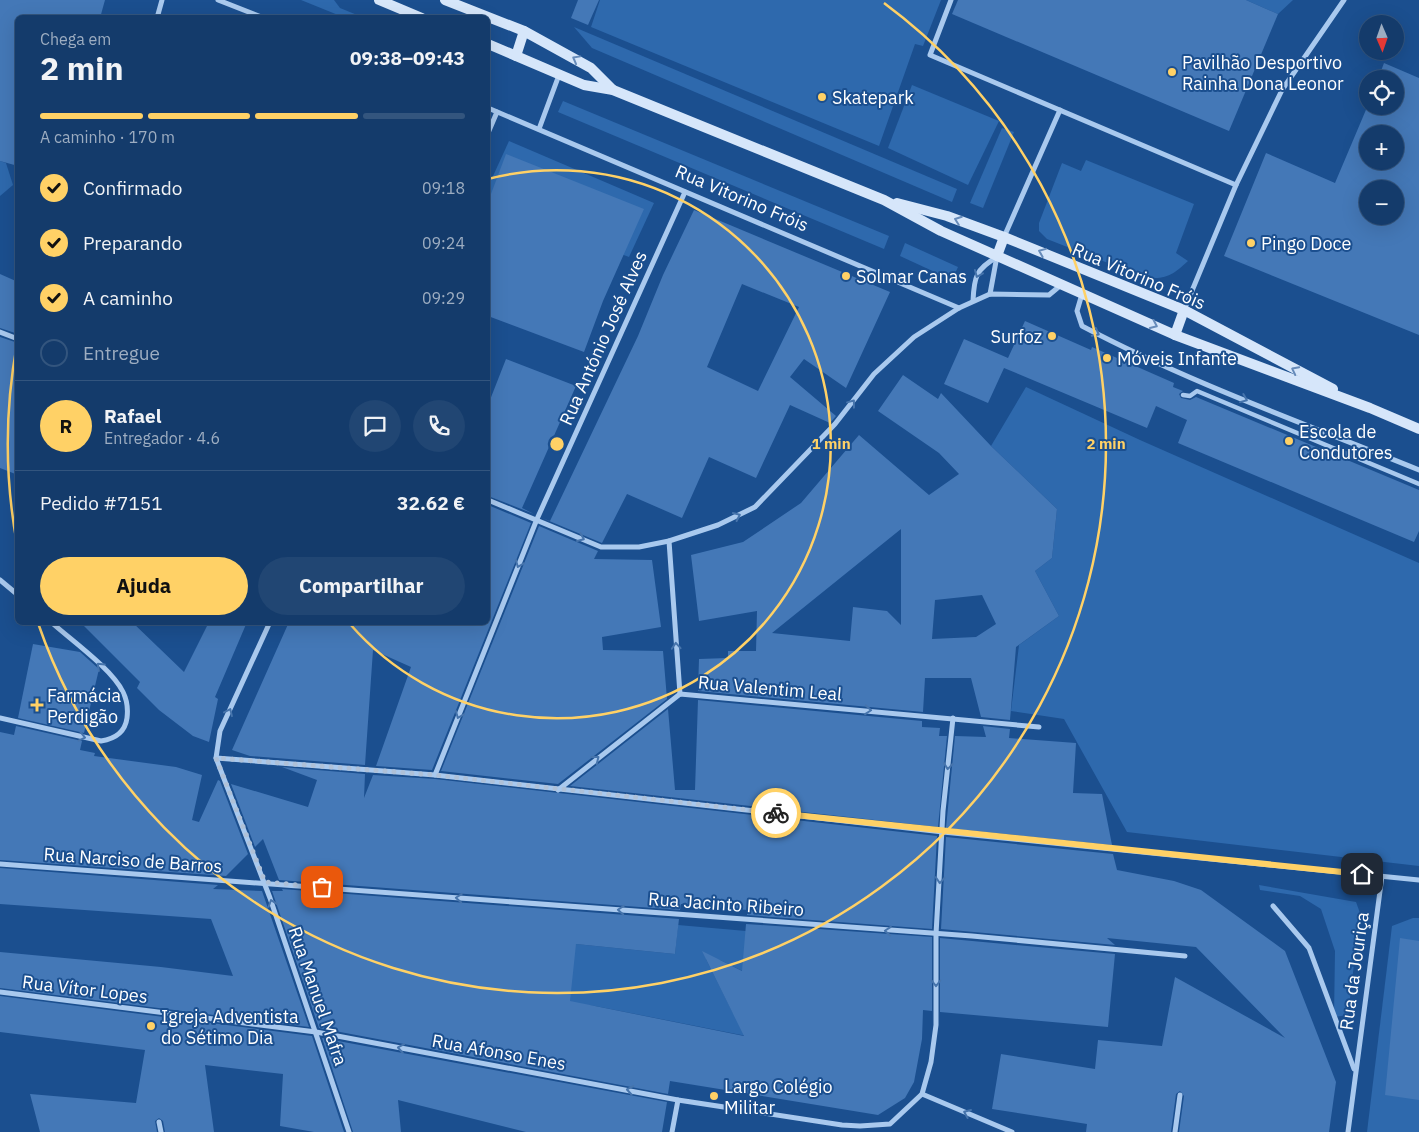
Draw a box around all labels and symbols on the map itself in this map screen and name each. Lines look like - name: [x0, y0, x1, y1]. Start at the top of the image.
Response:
- north arrow: [1359, 15, 1404, 60]
- place label: Pavilhão Desportivo Rainha Dona Leonor: [1182, 51, 1344, 95]
- one-way arrow: [572, 55, 581, 65]
- marker: Pavilhão Desportivo Rainha Dona Leonor: [1166, 66, 1178, 78]
- place label: Skatepark: [832, 86, 914, 109]
- marker: Skatepark: [816, 91, 828, 103]
- street label: Rua Vitorino Fróis: [672, 160, 812, 236]
- one-way arrow: [955, 216, 963, 226]
- place label: Pingo Doce: [1261, 232, 1351, 255]
- marker: Pingo Doce: [1245, 237, 1257, 249]
- street label: Rua Vitorino Fróis: [1069, 238, 1209, 314]
- street label: Rua António José Alves: [554, 247, 652, 429]
- one-way arrow: [1038, 248, 1046, 258]
- place label: Solmar Canas: [856, 265, 967, 288]
- one-way arrow: [974, 269, 984, 278]
- marker: Solmar Canas: [840, 270, 852, 282]
- one-way arrow: [1149, 319, 1158, 329]
- place label: Surfoz: [991, 325, 1042, 348]
- one-way arrow: [1091, 327, 1100, 337]
- marker: Surfoz: [1046, 330, 1058, 342]
- place label: Móveis Infante: [1117, 347, 1237, 370]
- marker: Móveis Infante: [1101, 352, 1113, 364]
- one-way arrow: [1291, 366, 1300, 376]
- one-way arrow: [1239, 393, 1248, 403]
- one-way arrow: [846, 399, 855, 409]
- place label: Escola de Condutores: [1299, 420, 1393, 464]
- text: 1 min: [811, 434, 851, 453]
- text: 2 min: [1086, 434, 1126, 453]
- centre of rings: [548, 435, 566, 453]
- marker: Escola de Condutores: [1283, 435, 1295, 447]
- one-way arrow: [732, 511, 741, 522]
- one-way arrow: [576, 532, 585, 543]
- one-way arrow: [514, 560, 524, 568]
- one-way arrow: [671, 641, 682, 649]
- one-way arrow: [96, 663, 105, 672]
- street label: Rua Valentim Leal: [697, 670, 843, 706]
- place label: Farmácia Perdigão: [47, 684, 121, 728]
- marker: Farmácia Perdigão: [31, 699, 43, 711]
- one-way arrow: [864, 705, 872, 716]
- one-way arrow: [223, 708, 234, 717]
- one-way arrow: [454, 711, 464, 719]
- one-way arrow: [77, 731, 86, 742]
- one-way arrow: [590, 757, 599, 765]
- one-way arrow: [943, 762, 954, 770]
- courier: [751, 788, 801, 838]
- street label: Rua Narciso de Barros: [43, 842, 223, 878]
- pin: [1341, 853, 1383, 895]
- pin: [301, 866, 343, 908]
- one-way arrow: [935, 876, 946, 884]
- street label: Rua Jacinto Ribeiro: [647, 887, 805, 921]
- one-way arrow: [455, 892, 463, 903]
- one-way arrow: [268, 899, 278, 908]
- one-way arrow: [617, 905, 625, 916]
- street label: Rua da Jouriça: [1334, 910, 1374, 1032]
- street label: Rua Manuel Mafra: [283, 923, 353, 1069]
- one-way arrow: [883, 925, 891, 936]
- street label: Rua Vítor Lopes: [21, 970, 149, 1008]
- one-way arrow: [931, 980, 941, 987]
- place label: Igreja Adventista do Sétimo Dia: [161, 1005, 299, 1049]
- marker: Igreja Adventista do Sétimo Dia: [145, 1020, 157, 1032]
- street label: Rua Afonso Enes: [430, 1029, 568, 1075]
- one-way arrow: [397, 1044, 406, 1054]
- place label: Largo Colégio Militar: [724, 1075, 833, 1119]
- one-way arrow: [625, 1086, 634, 1096]
- marker: Largo Colégio Militar: [708, 1090, 720, 1102]
- one-way arrow: [963, 1109, 972, 1119]

